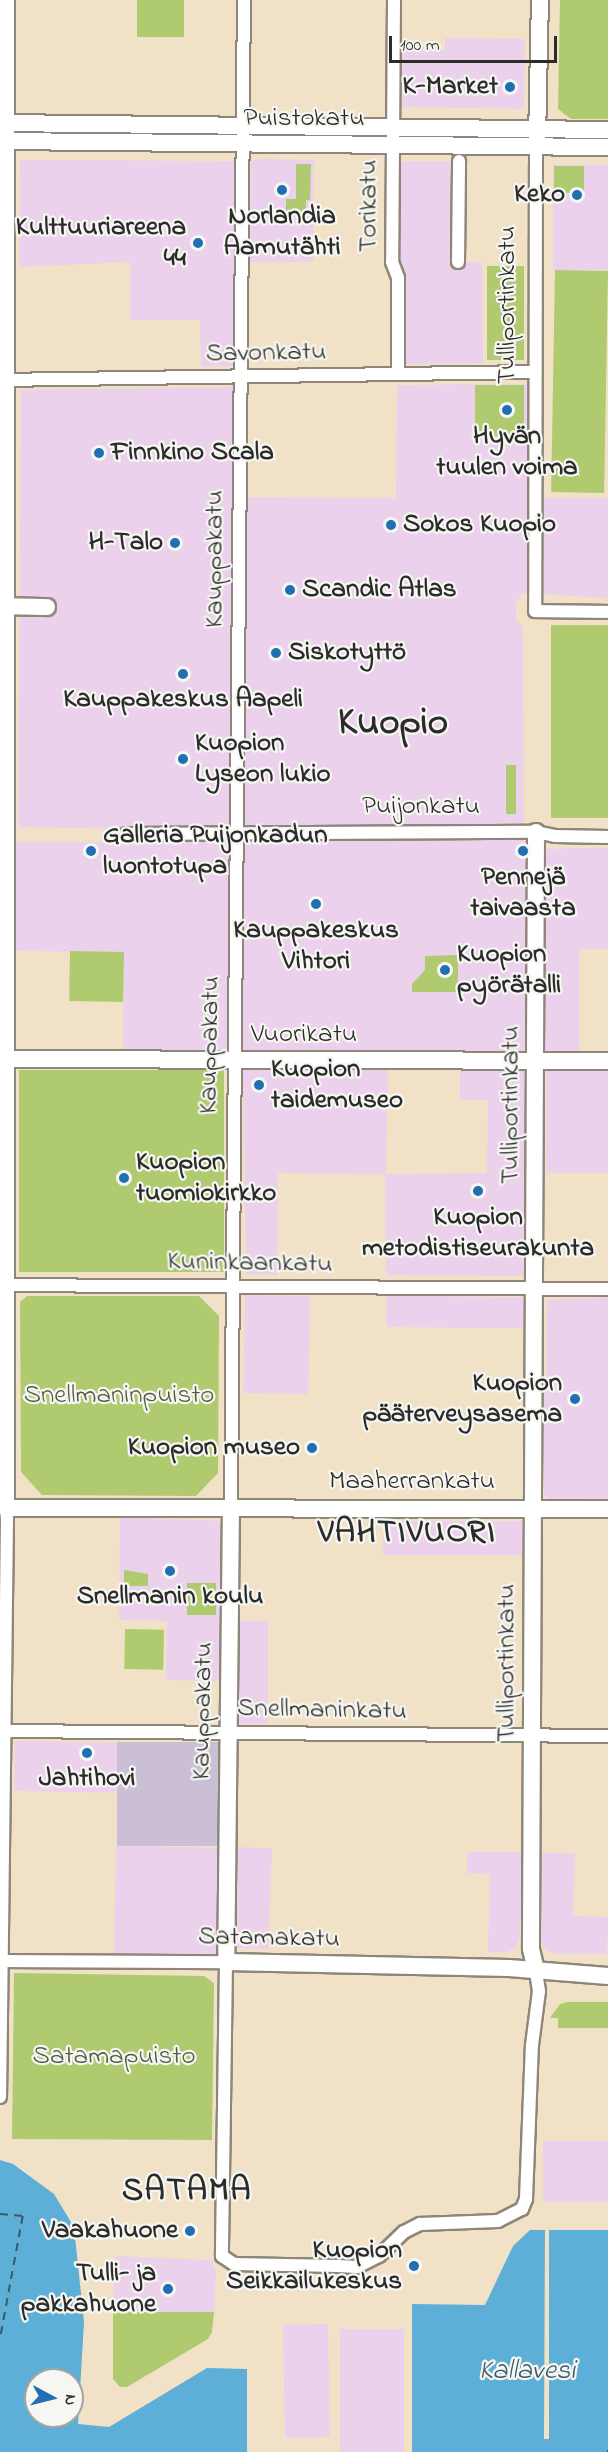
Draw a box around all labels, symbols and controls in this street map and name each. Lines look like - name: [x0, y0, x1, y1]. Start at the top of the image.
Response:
- scale bar: [392, 24, 560, 62]
- text: 100 m: [400, 33, 440, 59]
- place label: K-Market: [402, 71, 498, 103]
- marker: K-Market: [503, 80, 517, 94]
- street label: Puistokatu: [243, 103, 365, 135]
- street label: Torikatu: [353, 160, 385, 252]
- place label: Keko: [514, 179, 565, 211]
- marker: Norlandia Aamutähti: [275, 183, 289, 197]
- marker: Keko: [570, 188, 584, 202]
- place label: Norlandia Aamutähti: [223, 200, 341, 263]
- place label: Kulttuuriareena 44: [16, 211, 186, 274]
- street label: Tulliportinkatu: [492, 226, 524, 384]
- marker: Kulttuuriareena 44: [191, 236, 205, 250]
- street label: Savonkatu: [205, 336, 327, 370]
- marker: Hyvän tuulen voima: [500, 403, 514, 417]
- place label: Hyvän tuulen voima: [436, 420, 578, 483]
- place label: Finnkino Scala: [111, 437, 274, 469]
- marker: Finnkino Scala: [92, 446, 106, 460]
- street label: Kauppakatu: [199, 490, 231, 628]
- place label: Sokos Kuopio: [403, 509, 556, 541]
- marker: Sokos Kuopio: [384, 518, 398, 532]
- place label: H-Talo: [89, 527, 163, 559]
- marker: H-Talo: [168, 536, 182, 550]
- place label: Scandic Atlas: [302, 574, 457, 606]
- marker: Scandic Atlas: [283, 583, 297, 597]
- place label: Siskotyttö: [288, 637, 406, 669]
- marker: Siskotyttö: [269, 646, 283, 660]
- marker: Kauppakeskus Aapeli: [176, 667, 190, 681]
- place label: Kauppakeskus Aapeli: [63, 684, 303, 716]
- district label: Kuopio: [338, 701, 448, 747]
- place label: Kuopion Lyseon lukio: [195, 727, 331, 790]
- marker: Kuopion Lyseon lukio: [176, 752, 190, 766]
- street label: Puijonkatu: [362, 791, 480, 823]
- place label: Galleria Puijonkadun luontotupa: [103, 819, 327, 882]
- marker: Galleria Puijonkadun luontotupa: [84, 844, 98, 858]
- marker: Pennejä taivaasta: [516, 844, 530, 858]
- place label: Pennejä taivaasta: [470, 861, 576, 924]
- marker: Kauppakeskus Vihtori: [309, 897, 323, 911]
- place label: Kauppakeskus Vihtori: [233, 914, 399, 977]
- place label: Kuopion pyörätalli: [457, 938, 561, 1001]
- marker: Kuopion pyörätalli: [438, 963, 452, 977]
- street label: Kauppakatu: [193, 976, 227, 1114]
- street label: Vuorikatu: [251, 1019, 357, 1051]
- street label: Tulliportinkatu: [495, 1026, 527, 1184]
- place label: Kuopion taidemuseo: [271, 1053, 403, 1116]
- marker: Kuopion taidemuseo: [252, 1078, 266, 1092]
- place label: Kuopion tuomiokirkko: [136, 1146, 276, 1209]
- marker: Kuopion tuomiokirkko: [117, 1171, 131, 1185]
- marker: Kuopion metodistiseurakunta: [471, 1184, 485, 1198]
- place label: Kuopion metodistiseurakunta: [362, 1201, 594, 1264]
- street label: Kuninkaankatu: [167, 1245, 333, 1281]
- place label: Kuopion pääterveysasema: [362, 1367, 562, 1430]
- park label: Snellmaninpuisto: [24, 1380, 214, 1412]
- marker: Kuopion pääterveysasema: [566, 1390, 584, 1408]
- place label: Kuopion museo: [128, 1432, 300, 1464]
- marker: Kuopion museo: [305, 1441, 319, 1455]
- street label: Maaherrankatu: [329, 1466, 495, 1498]
- district label: VAHTIVUORI: [318, 1514, 496, 1554]
- marker: Snellmanin koulu: [163, 1564, 177, 1578]
- place label: Snellmanin koulu: [77, 1581, 263, 1613]
- street label: Tulliportinkatu: [491, 1584, 523, 1742]
- street label: Kauppakatu: [186, 1642, 220, 1780]
- street label: Snellmaninkatu: [237, 1692, 407, 1728]
- marker: Jahtihovi: [80, 1746, 94, 1760]
- place label: Jahtihovi: [39, 1763, 135, 1795]
- street label: Satamakatu: [198, 1921, 340, 1955]
- park label: Satamapuisto: [33, 2041, 195, 2073]
- district label: SATAMA: [122, 2172, 252, 2212]
- place label: Vaakahuone: [42, 2215, 178, 2247]
- marker: Vaakahuone: [183, 2224, 197, 2238]
- place label: Kuopion Seikkailukeskus: [226, 2234, 402, 2297]
- place label: Tulli- ja pakkahuone: [21, 2257, 156, 2320]
- marker: Kuopion Seikkailukeskus: [407, 2259, 421, 2273]
- marker: Tulli- ja pakkahuone: [161, 2282, 175, 2296]
- water label: Kallavesi: [479, 2355, 575, 2389]
- north arrow: [24, 2368, 84, 2428]
- text: N: [57, 2393, 82, 2407]

